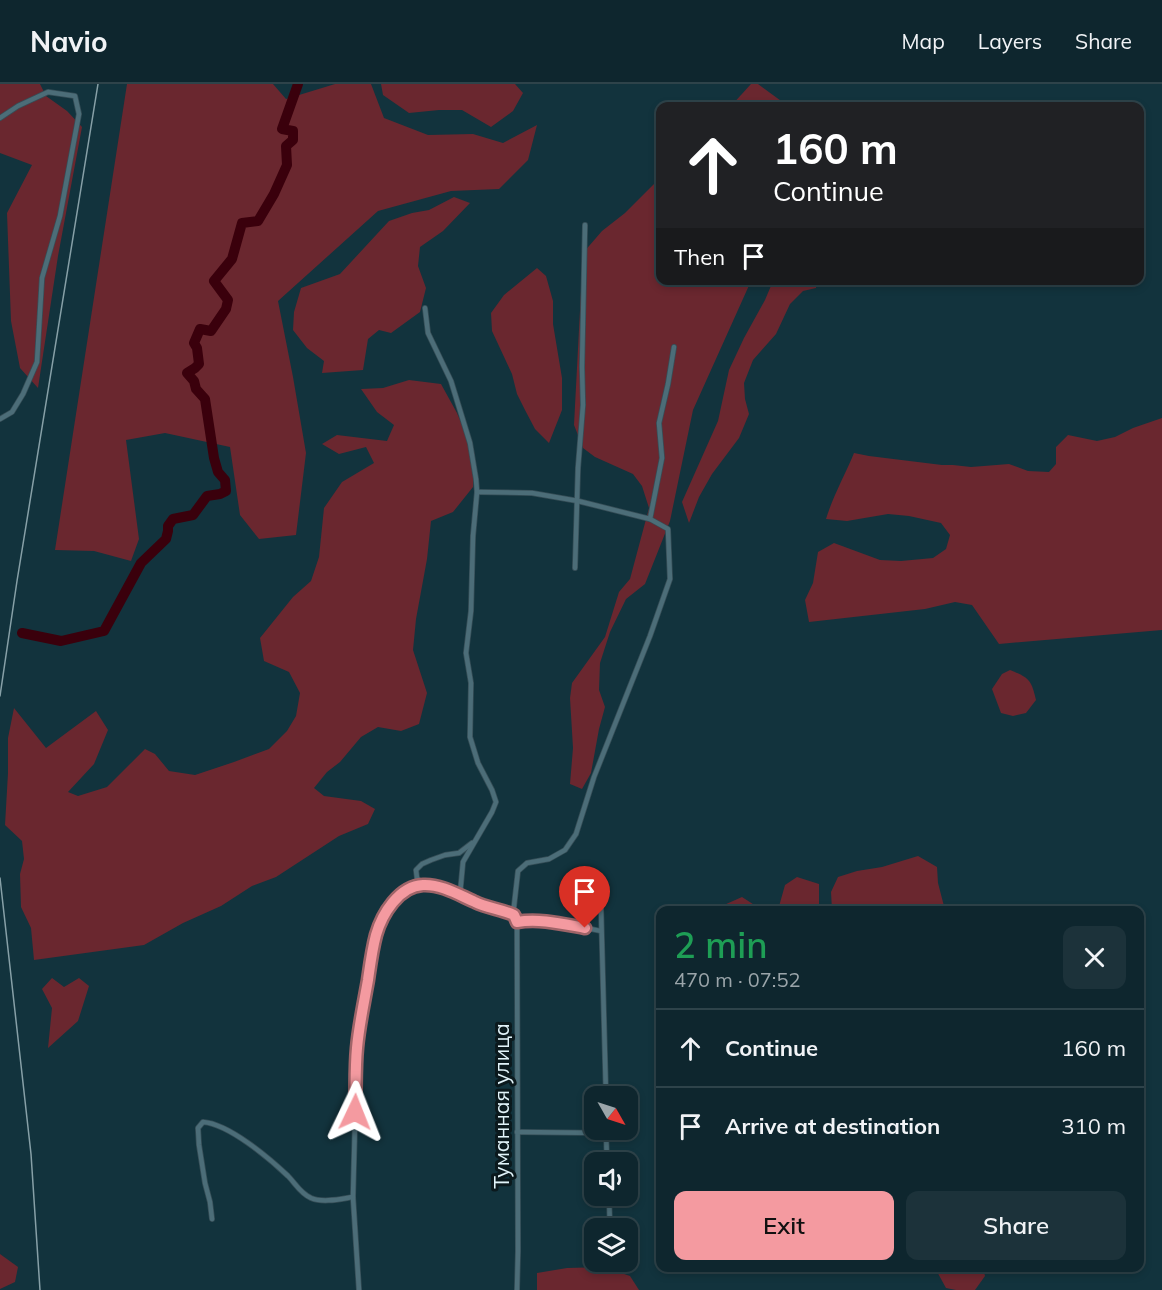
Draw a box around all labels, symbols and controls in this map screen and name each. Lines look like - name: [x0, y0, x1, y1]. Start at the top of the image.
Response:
- text: Navio: [30, 24, 107, 59]
- text: Map: [902, 28, 945, 54]
- text: Layers: [978, 28, 1042, 54]
- text: Share: [1075, 28, 1132, 54]
- text: 160 m: [773, 122, 898, 175]
- icon: ahead: [674, 126, 752, 204]
- text: Continue: [773, 174, 884, 208]
- icon: arrive: [737, 240, 770, 273]
- text: Then: [674, 243, 725, 271]
- pin: [559, 866, 610, 928]
- icon: arrive: [568, 875, 601, 908]
- text: 2 min: [674, 922, 768, 967]
- button: close: [1063, 926, 1126, 989]
- text: 470 m · 07:52: [674, 967, 800, 992]
- street label: Туманная улица: [488, 1023, 514, 1189]
- icon: ahead: [674, 1032, 707, 1065]
- text: Continue: [725, 1034, 818, 1062]
- text: 160 m: [1061, 1034, 1126, 1062]
- position arrow: [323, 1080, 387, 1144]
- north arrow: [584, 1086, 638, 1140]
- map controls: [584, 1086, 638, 1272]
- icon: arrive: [674, 1110, 707, 1143]
- text: Arrive at destination: [725, 1112, 940, 1140]
- text: 310 m: [1061, 1112, 1126, 1140]
- button: sound: [584, 1152, 638, 1206]
- button: Exit: [674, 1191, 894, 1260]
- button: Share: [906, 1191, 1126, 1260]
- button: layers: [584, 1218, 638, 1272]

